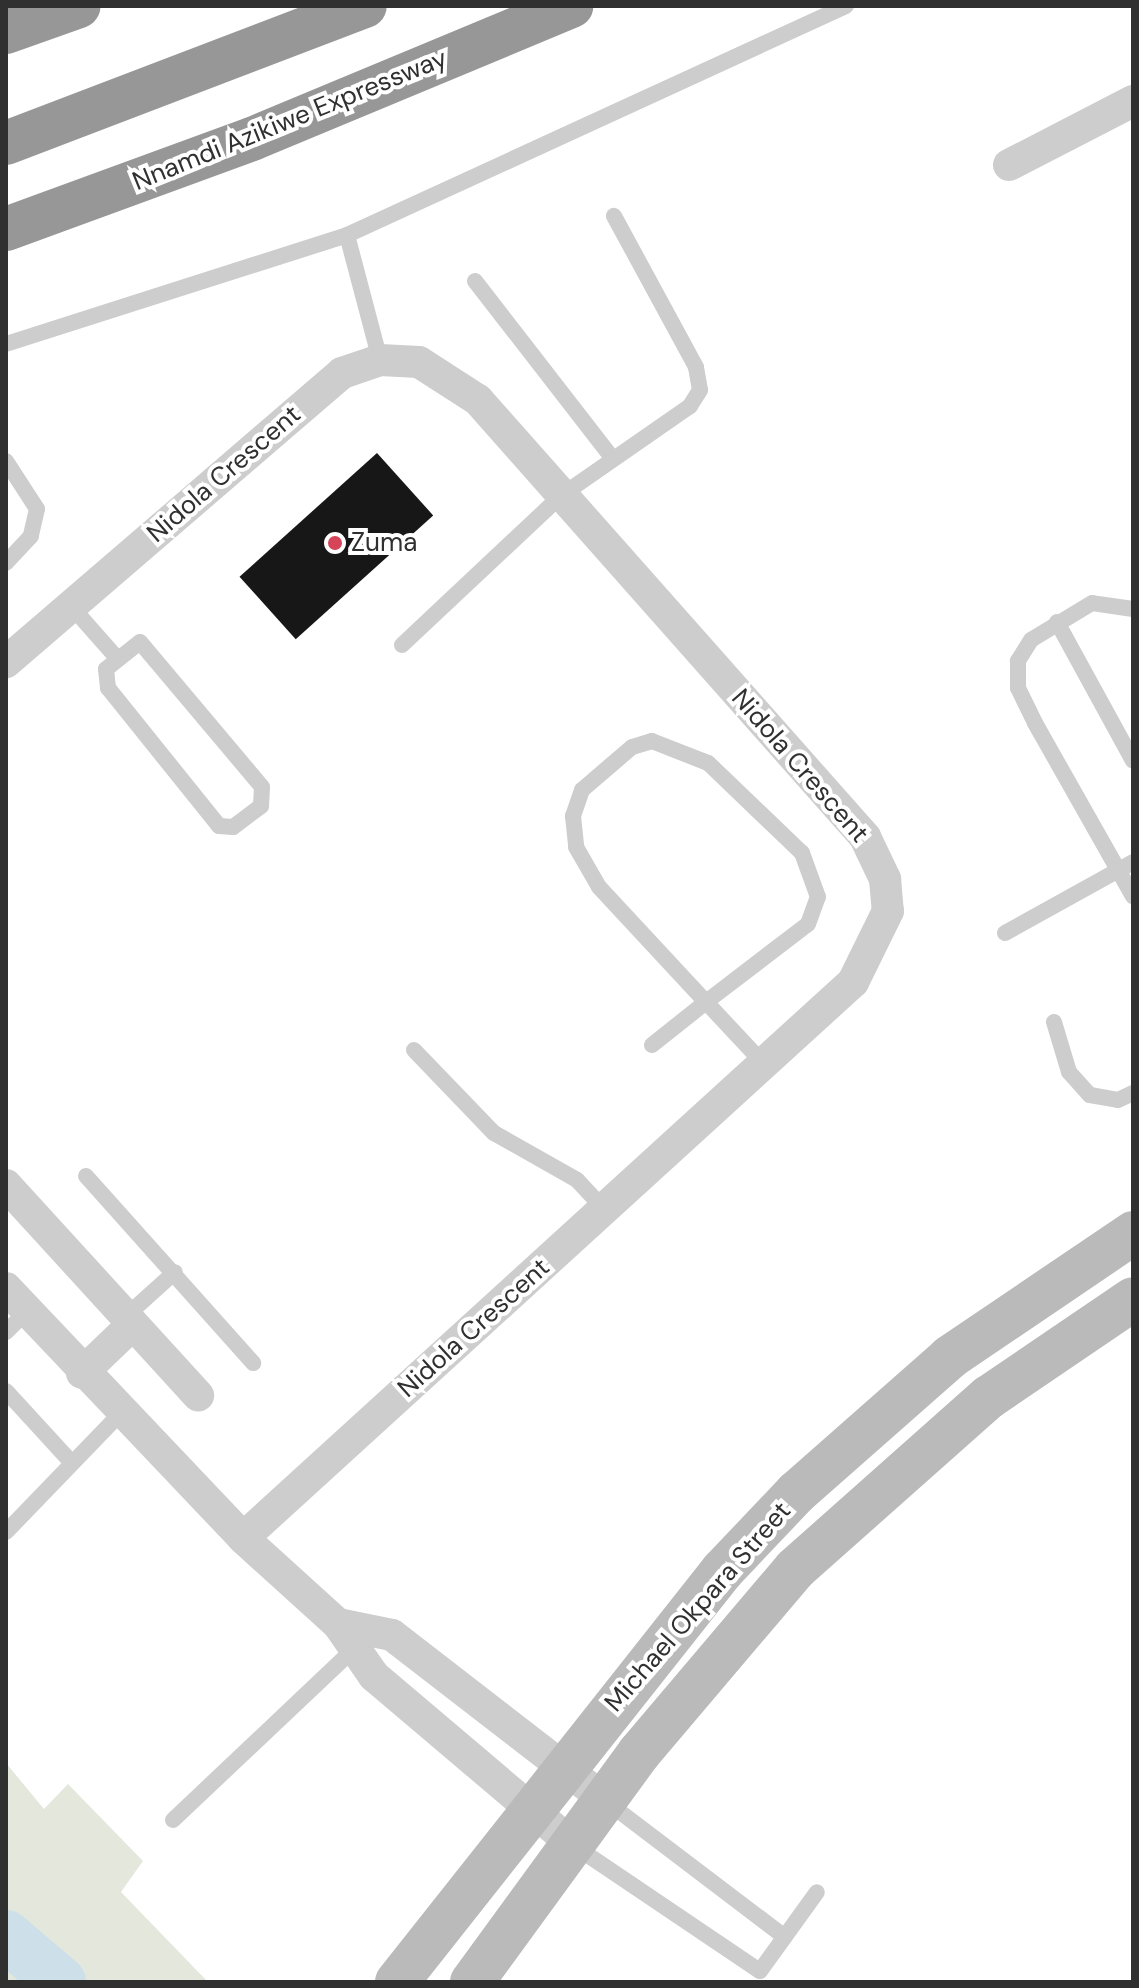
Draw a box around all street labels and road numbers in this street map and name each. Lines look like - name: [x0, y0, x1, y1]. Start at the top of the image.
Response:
- street label: Nnamdi Azikiwe Expressway: [128, 43, 452, 197]
- street label: Nidola Crescent: [141, 399, 307, 549]
- street label: Nidola Crescent: [725, 683, 875, 849]
- street label: Nidola Crescent: [392, 1252, 556, 1404]
- street label: Michael Okpara Street: [598, 1496, 798, 1718]

